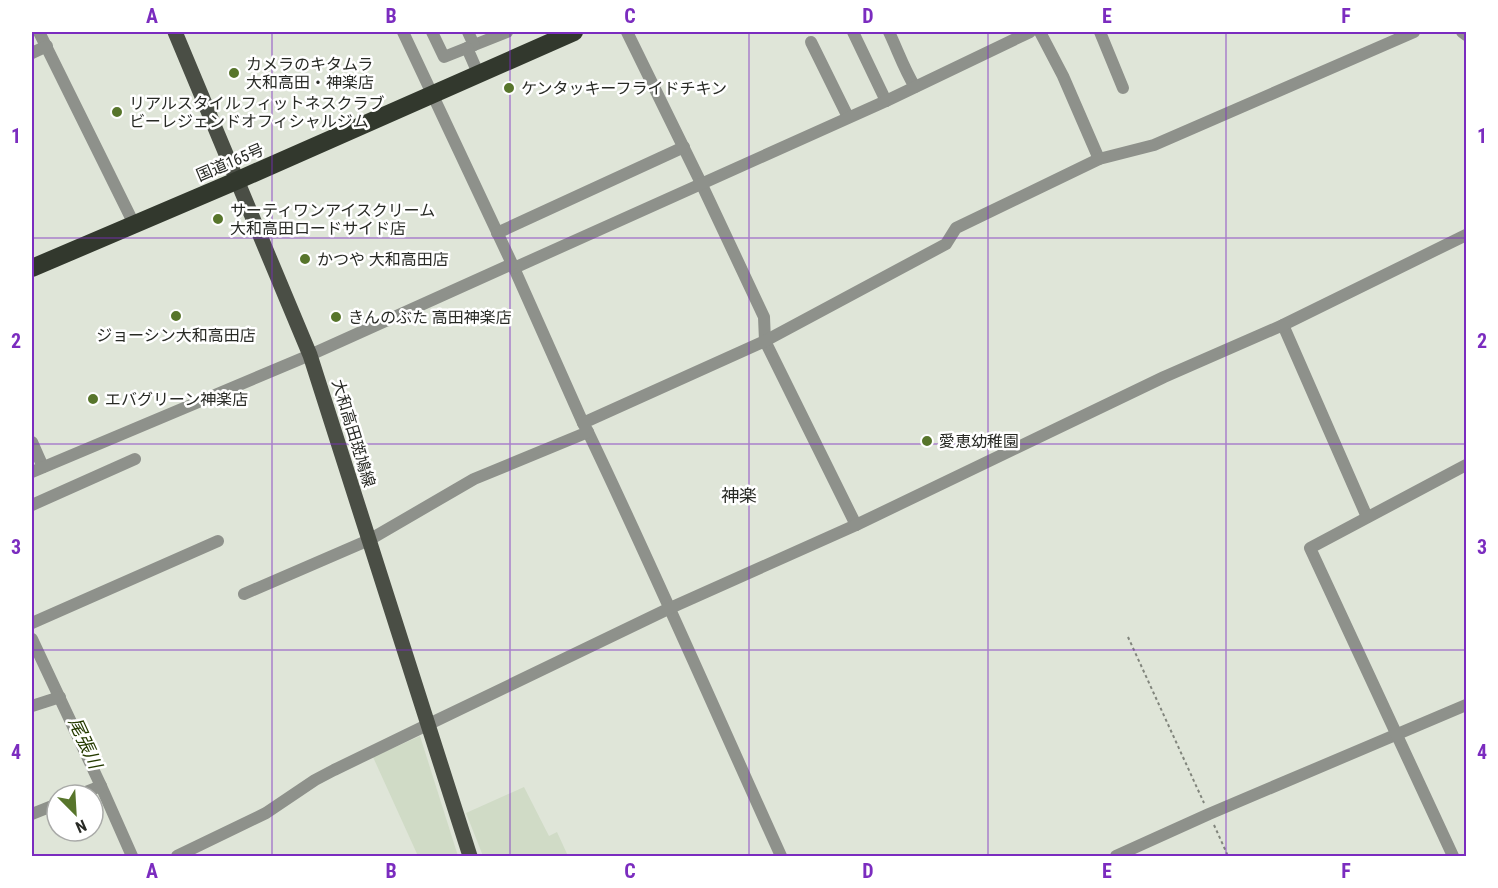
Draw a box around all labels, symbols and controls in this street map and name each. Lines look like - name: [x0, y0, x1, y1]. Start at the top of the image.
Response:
- text: A: [146, 4, 158, 28]
- text: B: [385, 4, 397, 28]
- text: C: [624, 4, 636, 28]
- text: D: [862, 4, 874, 28]
- text: E: [1102, 4, 1112, 28]
- text: F: [1341, 4, 1351, 28]
- place label: カメラのキタムラ 大和高田・神楽店: [246, 55, 374, 92]
- marker: カメラのキタムラ 大和高田・神楽店: [227, 66, 241, 80]
- place label: ケンタッキーフライドチキン: [521, 79, 727, 98]
- marker: ケンタッキーフライドチキン: [502, 81, 516, 95]
- place label: リアルスタイルフィットネスクラブ ビーレジェンドオフィシャルジム: [129, 94, 385, 131]
- marker: リアルスタイルフィットネスクラブ ビーレジェンドオフィシャルジム: [110, 105, 124, 119]
- text: 1: [11, 124, 21, 148]
- text: 1: [1477, 124, 1487, 148]
- street label: 国道165号: [193, 140, 267, 185]
- place label: サーティワンアイスクリーム 大和高田ロードサイド店: [230, 201, 435, 238]
- marker: サーティワンアイスクリーム 大和高田ロードサイド店: [211, 212, 225, 226]
- place label: かつや 大和高田店: [317, 250, 449, 269]
- marker: かつや 大和高田店: [298, 252, 312, 266]
- place label: きんのぶた 高田神楽店: [348, 308, 512, 327]
- marker: ジョーシン大和高田店: [169, 309, 183, 323]
- marker: きんのぶた 高田神楽店: [329, 310, 343, 324]
- place label: ジョーシン大和高田店: [96, 326, 256, 345]
- text: 2: [11, 329, 21, 353]
- text: 2: [1477, 329, 1487, 353]
- street label: 大和高田斑鳩線: [328, 377, 379, 489]
- place label: エバグリーン神楽店: [105, 390, 248, 409]
- marker: エバグリーン神楽店: [86, 392, 100, 406]
- place label: 愛恵幼稚園: [939, 432, 1019, 451]
- marker: 愛恵幼稚園: [920, 434, 934, 448]
- district label: 神楽: [721, 485, 757, 506]
- text: 3: [11, 535, 21, 559]
- text: 3: [1477, 535, 1487, 559]
- water label: 尾張川: [65, 714, 107, 774]
- text: 4: [11, 740, 21, 764]
- text: 4: [1477, 740, 1487, 764]
- north arrow: [45, 783, 105, 843]
- text: N: [73, 816, 89, 837]
- text: A: [146, 859, 158, 883]
- text: B: [385, 859, 397, 883]
- text: C: [624, 859, 636, 883]
- text: D: [862, 859, 874, 883]
- text: E: [1102, 859, 1112, 883]
- text: F: [1341, 859, 1351, 883]

